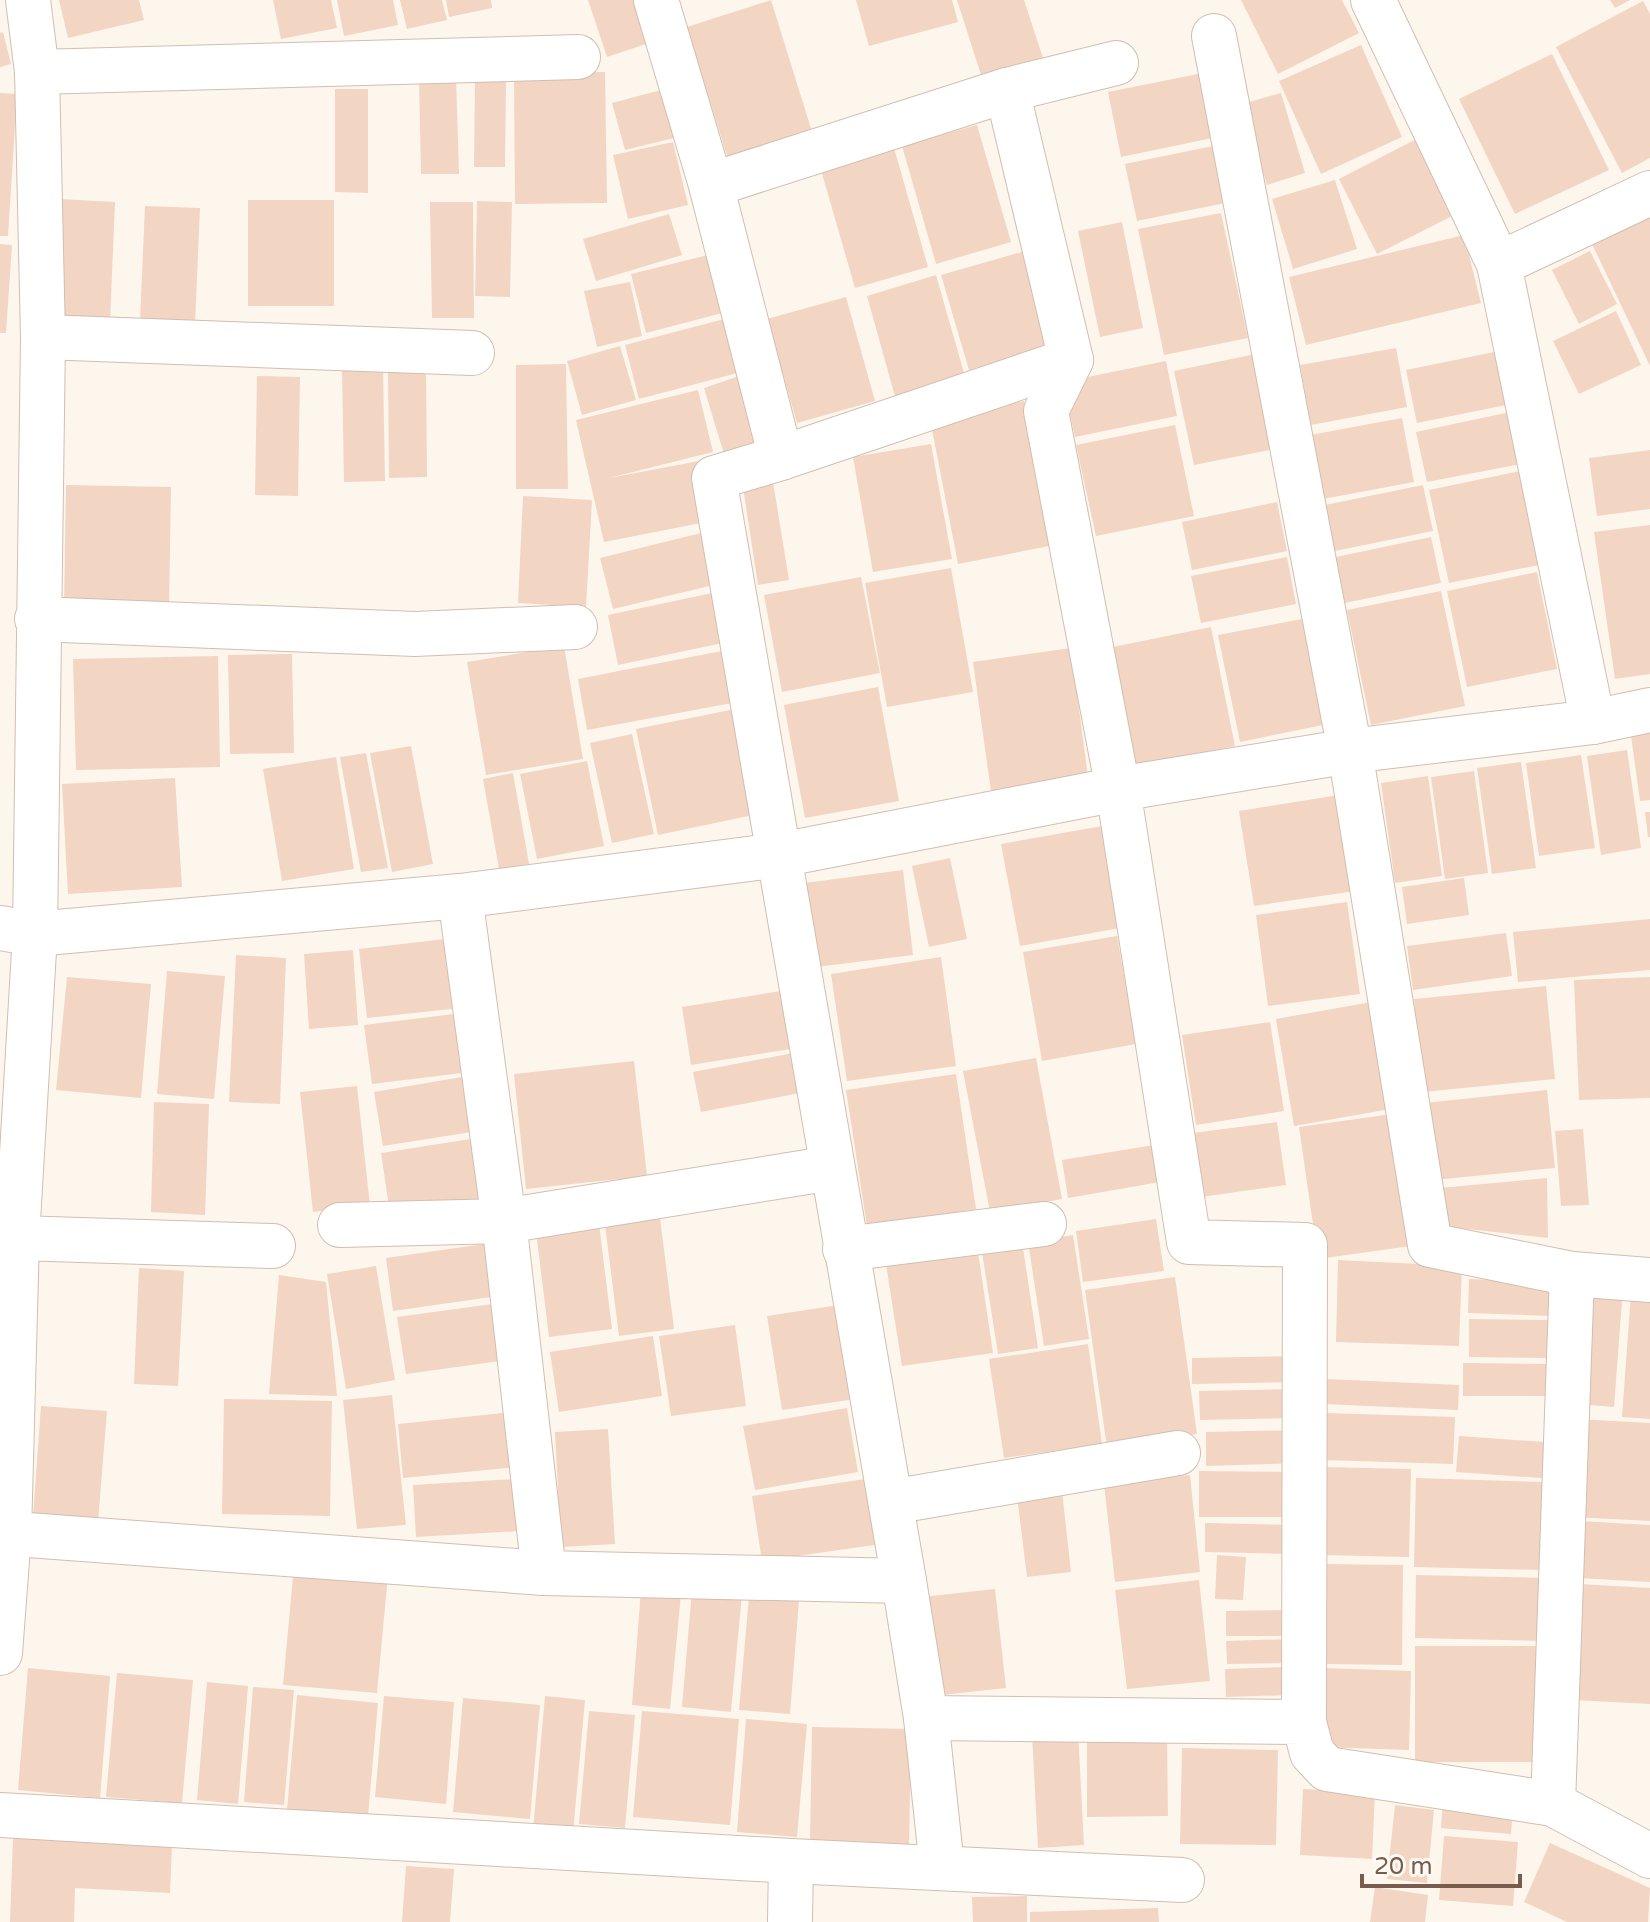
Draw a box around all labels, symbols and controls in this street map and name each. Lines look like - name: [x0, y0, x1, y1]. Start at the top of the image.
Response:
- scale bar: [1362, 1838, 1520, 1888]
- text: 20 m: [1374, 1852, 1432, 1881]

